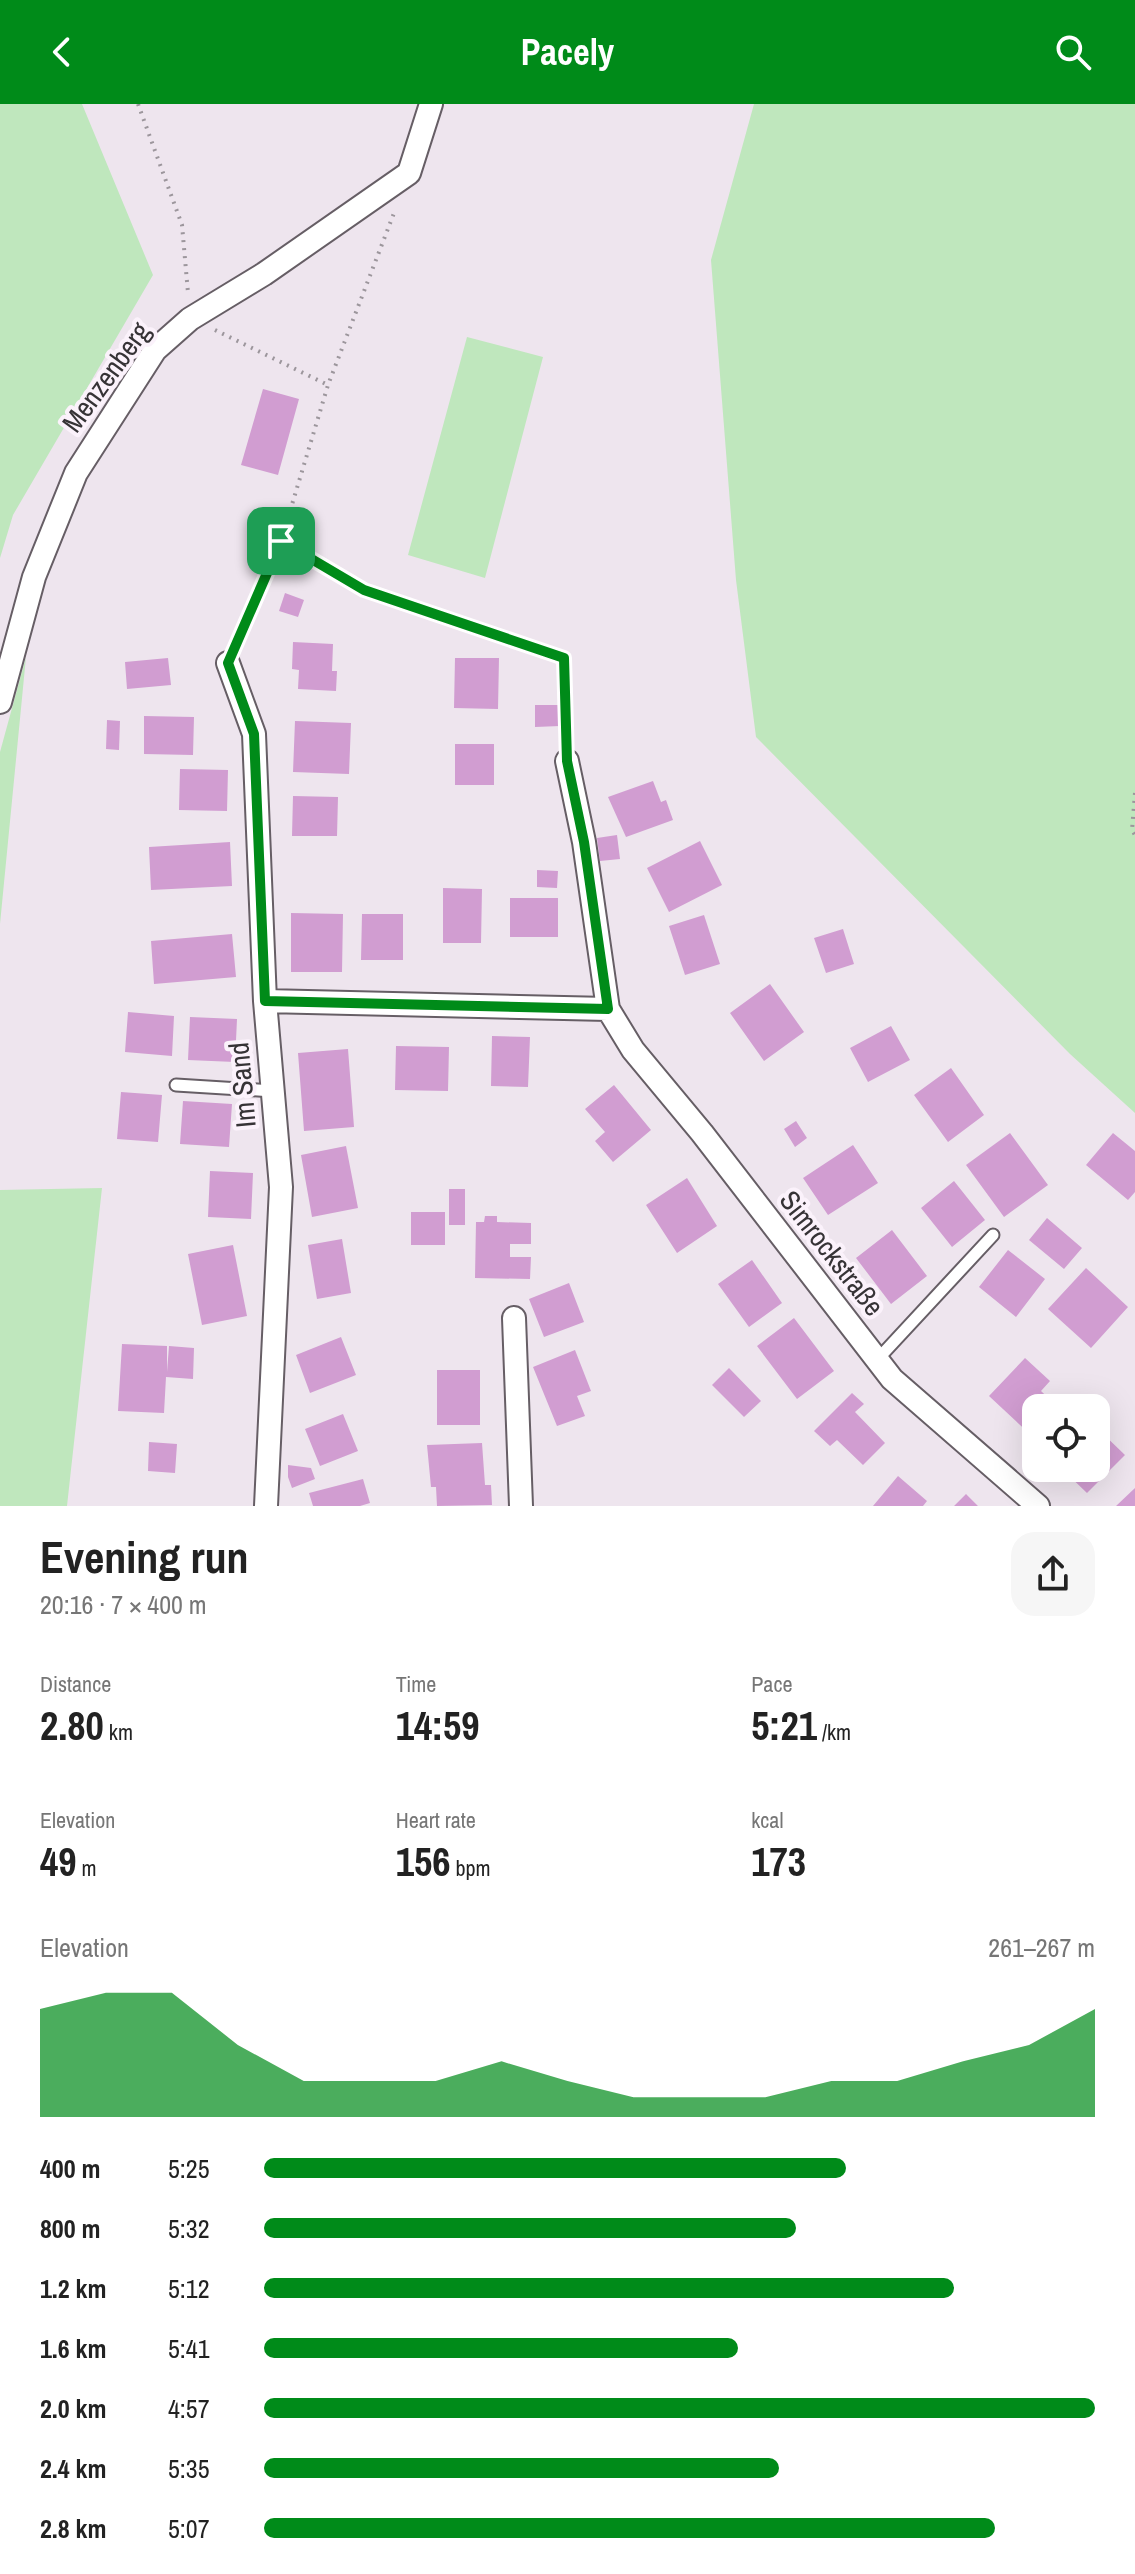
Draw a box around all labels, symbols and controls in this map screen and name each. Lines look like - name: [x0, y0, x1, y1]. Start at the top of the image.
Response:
- text: Pacely: [521, 28, 614, 76]
- icon: back: [40, 30, 84, 74]
- icon: search: [1051, 30, 1095, 74]
- street label: Menzenberg: [53, 314, 159, 440]
- pin: [247, 507, 315, 575]
- icon: arrive: [259, 519, 303, 563]
- street label: Im Sand: [219, 1041, 265, 1129]
- street label: Simrockstraße: [771, 1182, 893, 1324]
- map controls: [1022, 1394, 1110, 1482]
- button: locate: [1022, 1394, 1110, 1482]
- text: Evening run: [40, 1527, 249, 1587]
- button: share: [1011, 1532, 1095, 1616]
- text: 20:16 · 7 × 400 m: [40, 1587, 207, 1622]
- text: Distance: [40, 1669, 111, 1699]
- text: Time: [396, 1669, 436, 1699]
- text: Pace: [751, 1669, 792, 1699]
- text: 2.80: [40, 1699, 104, 1752]
- text: 14:59: [396, 1699, 480, 1752]
- text: 5:21: [751, 1699, 817, 1752]
- text: km: [104, 1717, 133, 1747]
- text: /km: [817, 1717, 851, 1747]
- text: Elevation: [40, 1805, 115, 1835]
- text: Heart rate: [396, 1805, 476, 1835]
- text: kcal: [751, 1805, 783, 1835]
- text: 49: [40, 1835, 76, 1888]
- text: 156: [396, 1835, 450, 1888]
- text: 173: [751, 1835, 806, 1888]
- text: m: [76, 1853, 97, 1883]
- text: bpm: [450, 1853, 491, 1883]
- text: Elevation: [40, 1930, 129, 1965]
- text: 261–267 m: [988, 1930, 1095, 1965]
- text: 400 m: [40, 2151, 100, 2186]
- text: 5:25: [168, 2151, 210, 2186]
- text: 800 m: [40, 2211, 100, 2246]
- text: 5:32: [168, 2211, 210, 2246]
- text: 1.2 km: [40, 2271, 106, 2306]
- text: 5:12: [168, 2271, 210, 2306]
- text: 1.6 km: [40, 2331, 106, 2366]
- text: 5:41: [168, 2331, 210, 2366]
- text: 2.0 km: [40, 2391, 106, 2426]
- text: 4:57: [168, 2391, 210, 2426]
- text: 2.4 km: [40, 2451, 106, 2486]
- text: 5:35: [168, 2451, 210, 2486]
- text: 2.8 km: [40, 2511, 106, 2546]
- text: 5:07: [168, 2511, 210, 2546]

